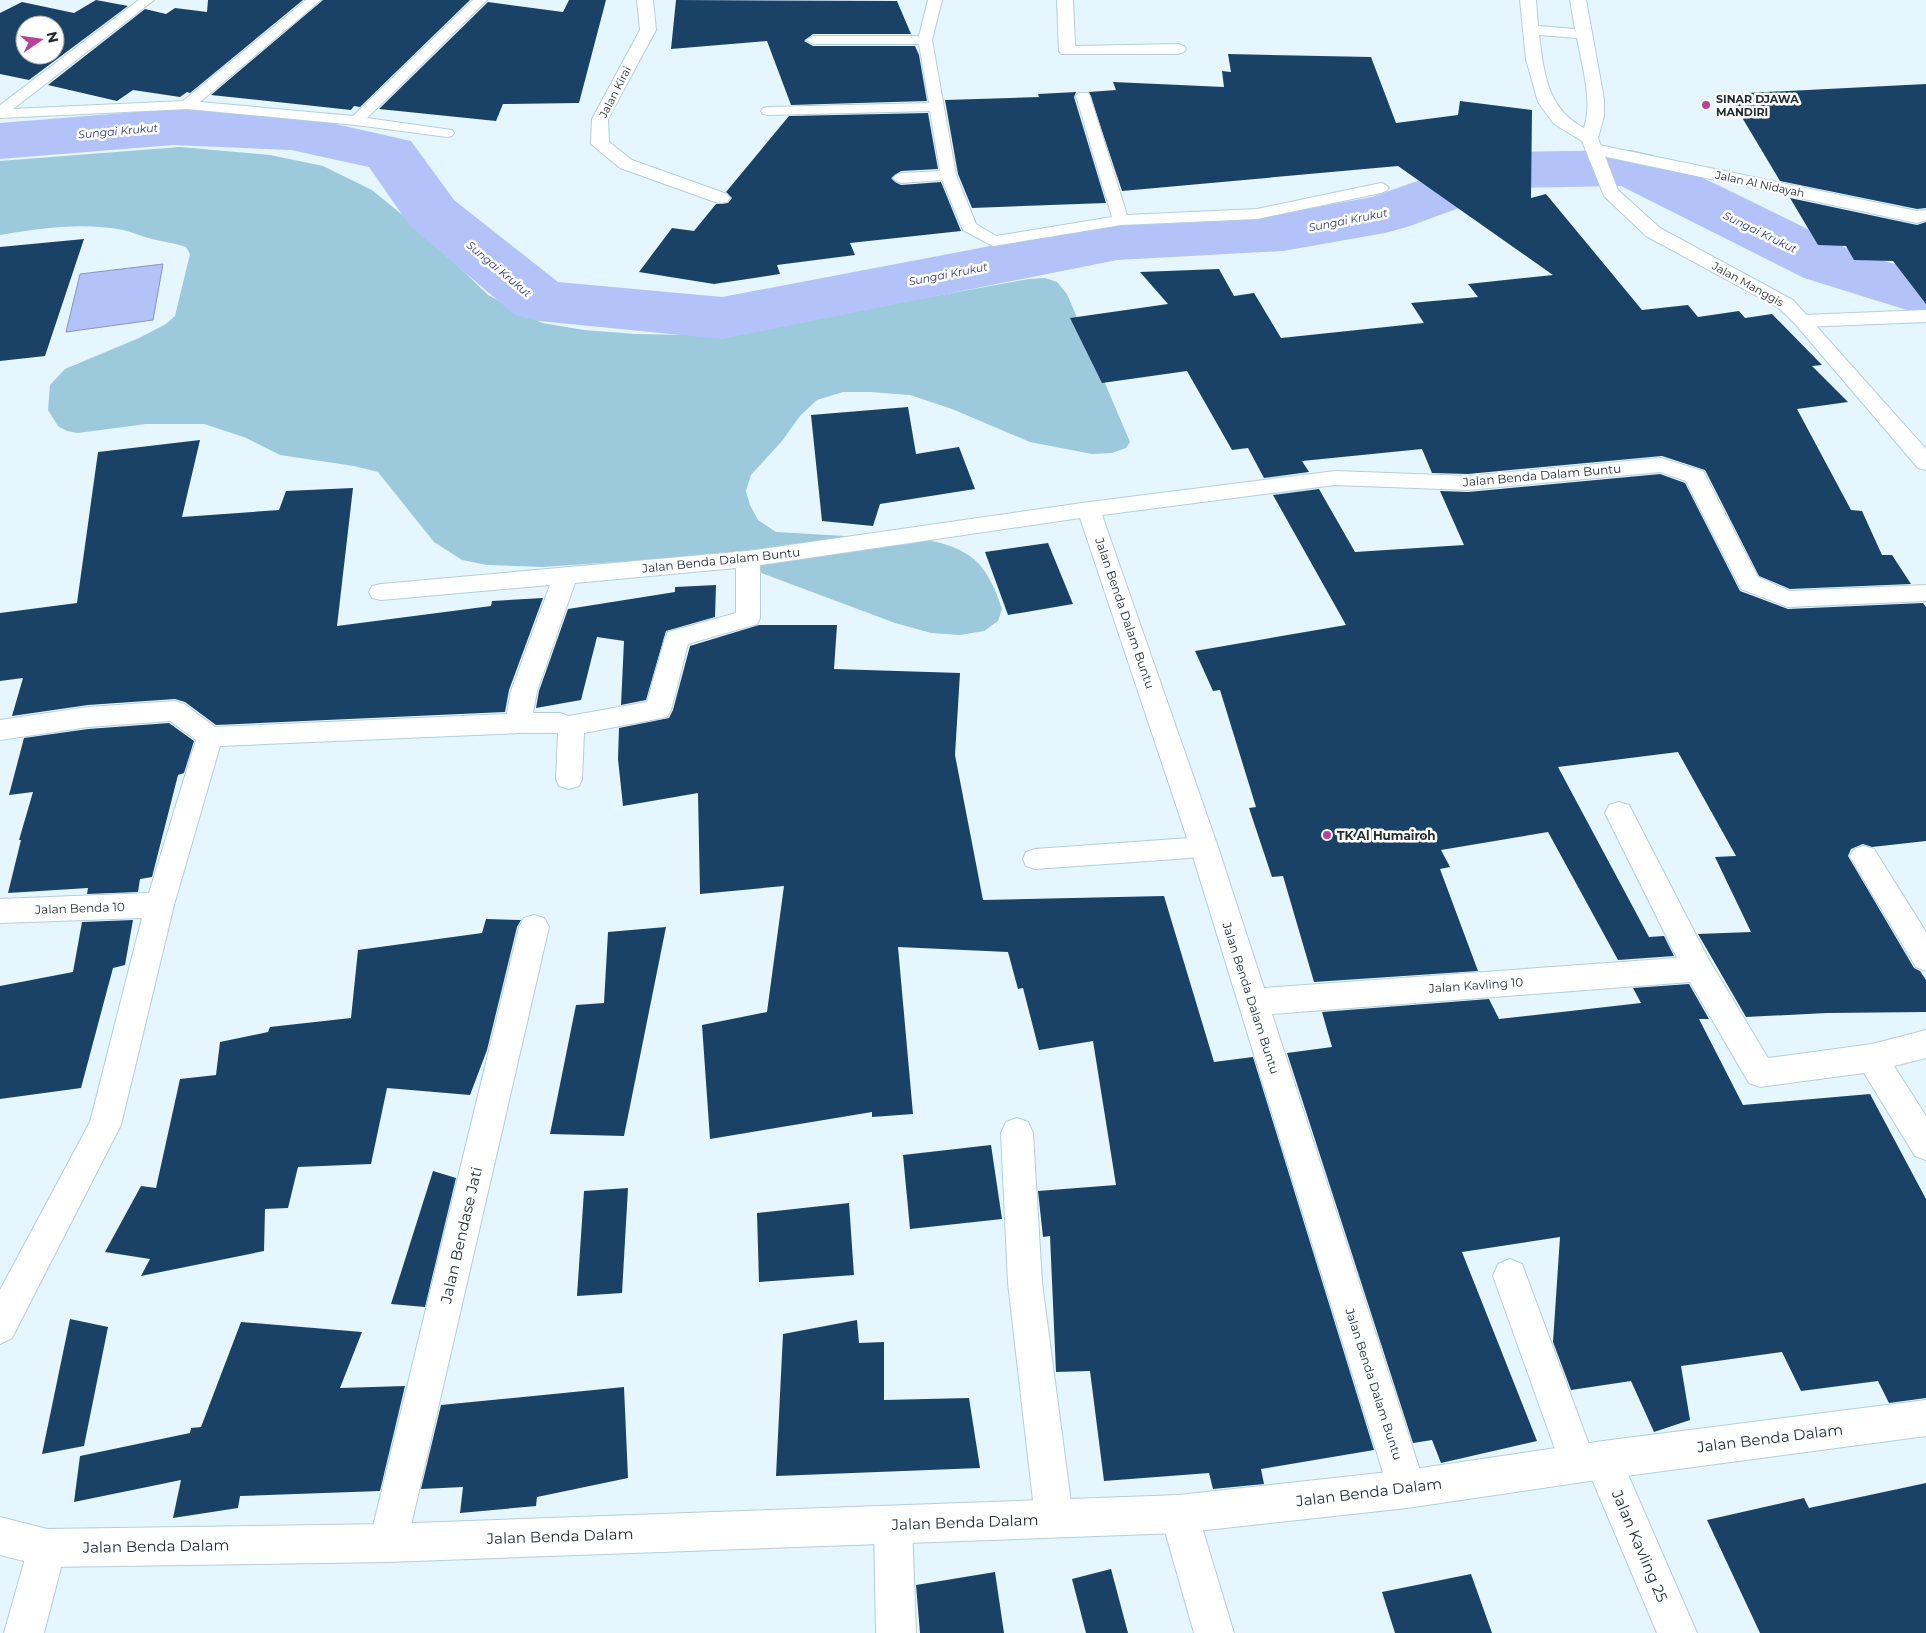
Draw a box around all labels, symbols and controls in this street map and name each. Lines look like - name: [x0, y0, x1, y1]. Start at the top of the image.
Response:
- north arrow: [15, 15, 65, 65]
- text: N: [43, 30, 63, 45]
- street label: Jalan Kirai: [596, 64, 634, 121]
- place label: SINAR DJAWA MANDIRI: [1716, 92, 1799, 119]
- marker: SINAR DJAWA MANDIRI: [1700, 99, 1712, 111]
- water label: Sungai Krukut: [77, 120, 159, 141]
- street label: Jalan Al Nidayah: [1713, 168, 1806, 200]
- water label: Sungai Krukut: [1307, 205, 1389, 235]
- water label: Sungai Krukut: [1721, 208, 1800, 256]
- water label: Sungai Krukut: [464, 238, 535, 300]
- street label: Jalan Manggis: [1709, 258, 1787, 310]
- water label: Sungai Krukut: [907, 259, 989, 289]
- street label: Jalan Benda Dalam Buntu: [1461, 461, 1622, 489]
- street label: Jalan Benda Dalam Buntu: [1092, 535, 1158, 690]
- street label: Jalan Benda Dalam Buntu: [640, 544, 801, 576]
- place label: TK Al Humairoh: [1337, 828, 1436, 843]
- marker: TK Al Humairoh: [1321, 829, 1333, 841]
- street label: Jalan Benda 10: [34, 899, 125, 917]
- street label: Jalan Benda Dalam Buntu: [1219, 919, 1283, 1076]
- street label: Jalan Kavling 10: [1427, 974, 1524, 996]
- street label: Jalan Bendase Jati: [436, 1165, 486, 1306]
- street label: Jalan Benda Dalam Buntu: [1342, 1305, 1406, 1462]
- street label: Jalan Benda Dalam: [1695, 1420, 1844, 1456]
- street label: Jalan Benda Dalam: [1294, 1474, 1443, 1510]
- street label: Jalan Kavling 25: [1607, 1486, 1672, 1605]
- street label: Jalan Benda Dalam: [890, 1510, 1039, 1534]
- street label: Jalan Benda Dalam: [485, 1524, 634, 1548]
- street label: Jalan Benda Dalam: [81, 1535, 230, 1557]

